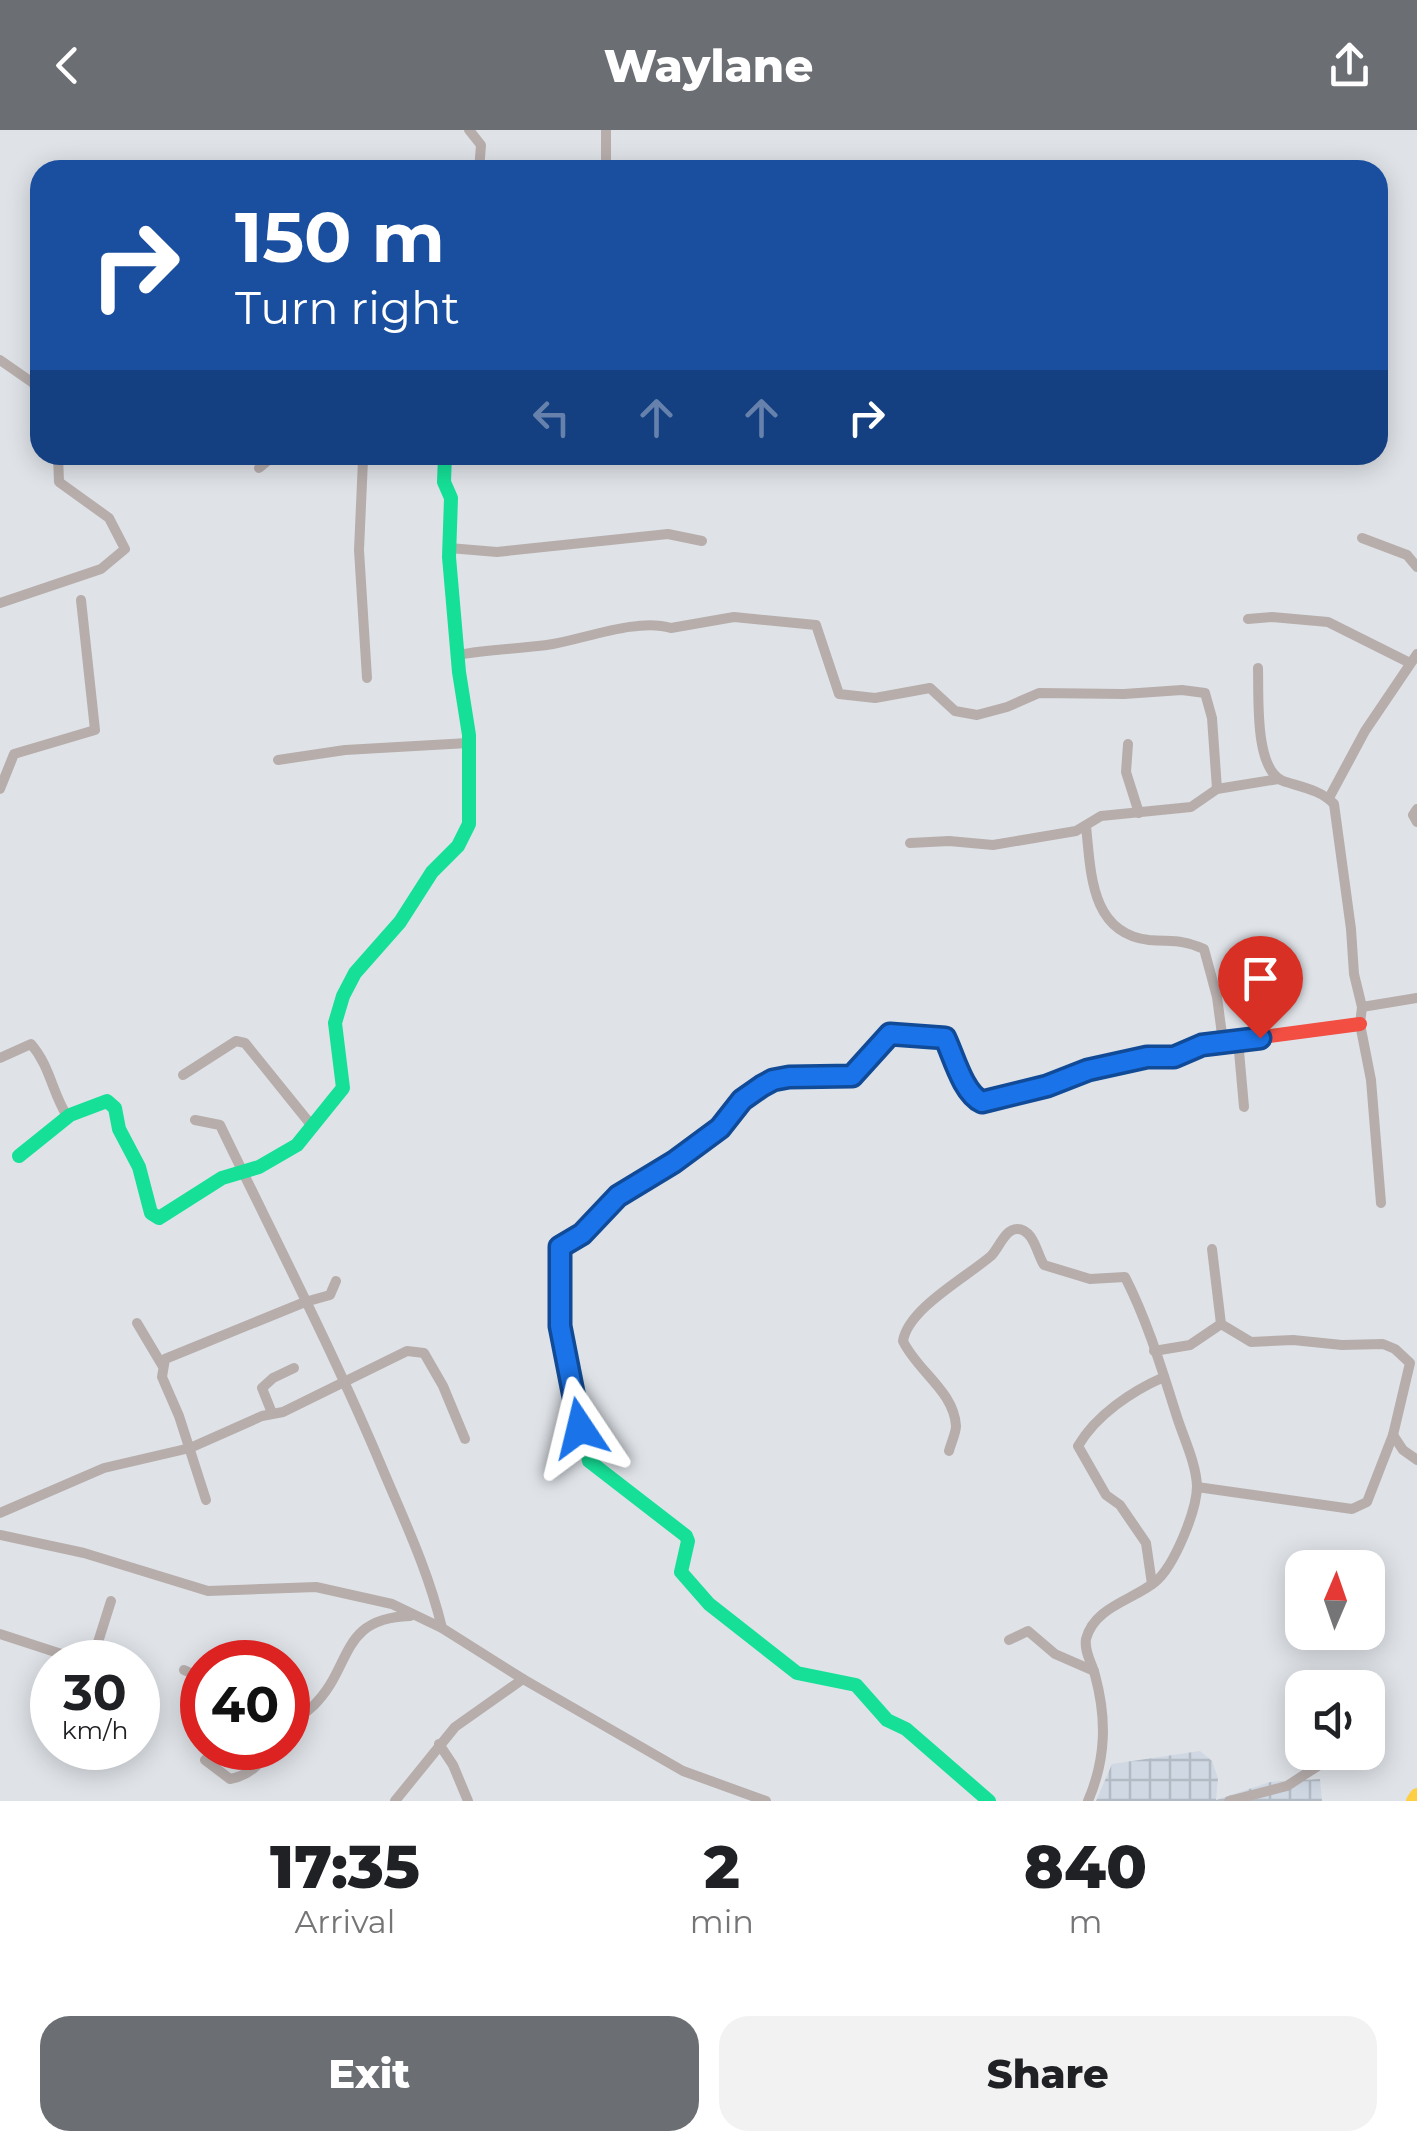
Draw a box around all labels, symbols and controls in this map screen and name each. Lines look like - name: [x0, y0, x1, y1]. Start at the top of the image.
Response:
- icon: back: [40, 38, 95, 93]
- text: Waylane: [604, 38, 813, 93]
- icon: share: [1322, 38, 1377, 93]
- text: 150 m: [235, 194, 445, 280]
- icon: right: [70, 200, 200, 330]
- text: Turn right: [235, 280, 460, 335]
- icon: left: [524, 390, 579, 445]
- icon: ahead: [629, 390, 684, 445]
- icon: ahead: [734, 390, 789, 445]
- icon: right: [839, 390, 894, 445]
- pin: [1218, 936, 1303, 1039]
- icon: arrive: [1233, 951, 1288, 1006]
- position arrow: [528, 1376, 632, 1480]
- north arrow: [1285, 1550, 1385, 1650]
- map controls: [1285, 1550, 1385, 1770]
- speed limit sign: 40: [180, 1640, 310, 1770]
- text: 30: [63, 1662, 127, 1723]
- button: sound: [1285, 1670, 1385, 1770]
- text: km/h: [62, 1715, 128, 1745]
- text: 17:35: [270, 1830, 420, 1903]
- text: 2: [704, 1830, 740, 1903]
- text: 840: [1024, 1830, 1147, 1903]
- text: Arrival: [294, 1902, 395, 1941]
- text: min: [690, 1902, 754, 1941]
- text: m: [1068, 1902, 1102, 1941]
- button: Exit: [40, 2016, 699, 2131]
- button: Share: [719, 2016, 1377, 2131]

